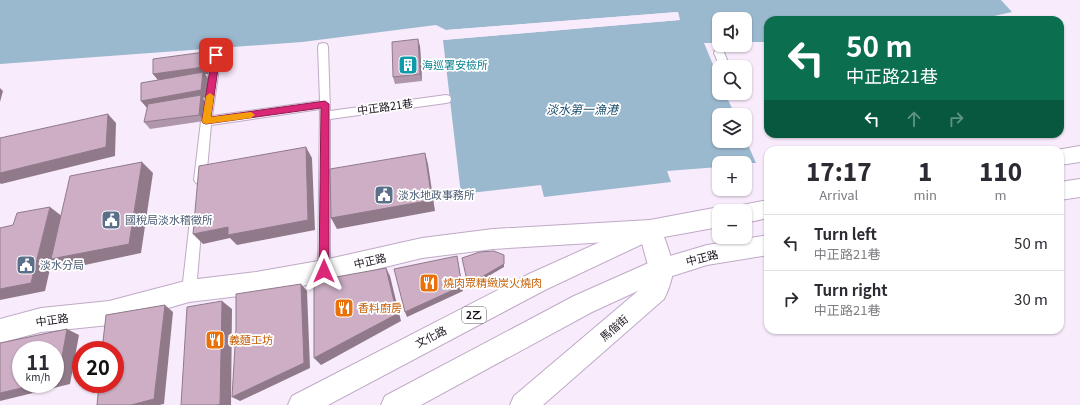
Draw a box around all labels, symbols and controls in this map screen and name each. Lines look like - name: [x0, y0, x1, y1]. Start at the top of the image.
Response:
- map controls: [712, 12, 752, 244]
- button: sound: [712, 12, 752, 52]
- text: 50 m: [846, 25, 912, 65]
- icon: left: [780, 32, 832, 84]
- pin: [199, 38, 233, 72]
- icon: arrive: [205, 44, 227, 66]
- building icon: 海巡署安檢所: [397, 54, 419, 76]
- place label: 海巡署安檢所: [422, 56, 488, 72]
- button: search: [712, 60, 752, 100]
- text: 中正路21巷: [846, 62, 938, 88]
- street label: 中正路21巷: [356, 94, 414, 118]
- water label: 淡水第一漁港: [546, 100, 620, 117]
- button: layers: [712, 108, 752, 148]
- icon: left: [861, 108, 883, 130]
- icon: ahead: [903, 108, 925, 130]
- icon: right: [945, 108, 967, 130]
- text: 17:17: [806, 153, 872, 188]
- text: 1: [918, 153, 932, 188]
- text: 110: [979, 153, 1022, 188]
- button: +: [712, 156, 752, 196]
- public building icon: 淡水地政事務所: [373, 184, 395, 206]
- text: Arrival: [819, 185, 858, 204]
- text: min: [913, 185, 937, 204]
- text: m: [994, 185, 1007, 204]
- place label: 淡水地政事務所: [398, 186, 475, 202]
- button: −: [712, 204, 752, 244]
- public building icon: 國稅局淡水稽徵所: [100, 209, 122, 231]
- place label: 國稅局淡水稽徵所: [125, 211, 213, 227]
- text: Turn left: [814, 223, 877, 244]
- icon: left: [780, 232, 802, 254]
- text: 50 m: [1014, 232, 1048, 253]
- text: 中正路21巷: [814, 244, 880, 263]
- street label: 中正路: [684, 245, 720, 269]
- street label: 中正路: [352, 249, 388, 272]
- position arrow: [303, 250, 345, 292]
- public building icon: 淡水分局: [15, 254, 37, 276]
- place label: 淡水分局: [40, 256, 84, 272]
- restaurant icon: 燒肉眾精緻炭火燒肉: [418, 272, 440, 294]
- place label: 燒肉眾精緻炭火燒肉: [443, 274, 542, 290]
- text: Turn right: [814, 279, 888, 300]
- icon: right: [780, 288, 802, 310]
- text: 30 m: [1014, 288, 1048, 309]
- restaurant icon: 香料廚房: [333, 297, 355, 319]
- place label: 香料廚房: [358, 299, 402, 315]
- text: 中正路21巷: [814, 300, 880, 319]
- road number: 2乙: [462, 307, 486, 323]
- street label: 中正路: [34, 309, 69, 329]
- street label: 馬偕街: [596, 310, 631, 344]
- street label: 文化路: [412, 321, 449, 351]
- restaurant icon: 義麵工坊: [204, 329, 226, 351]
- place label: 義麵工坊: [229, 331, 273, 347]
- speed limit sign: 20: [72, 341, 124, 393]
- text: 11: [26, 347, 50, 376]
- text: km/h: [26, 369, 50, 384]

